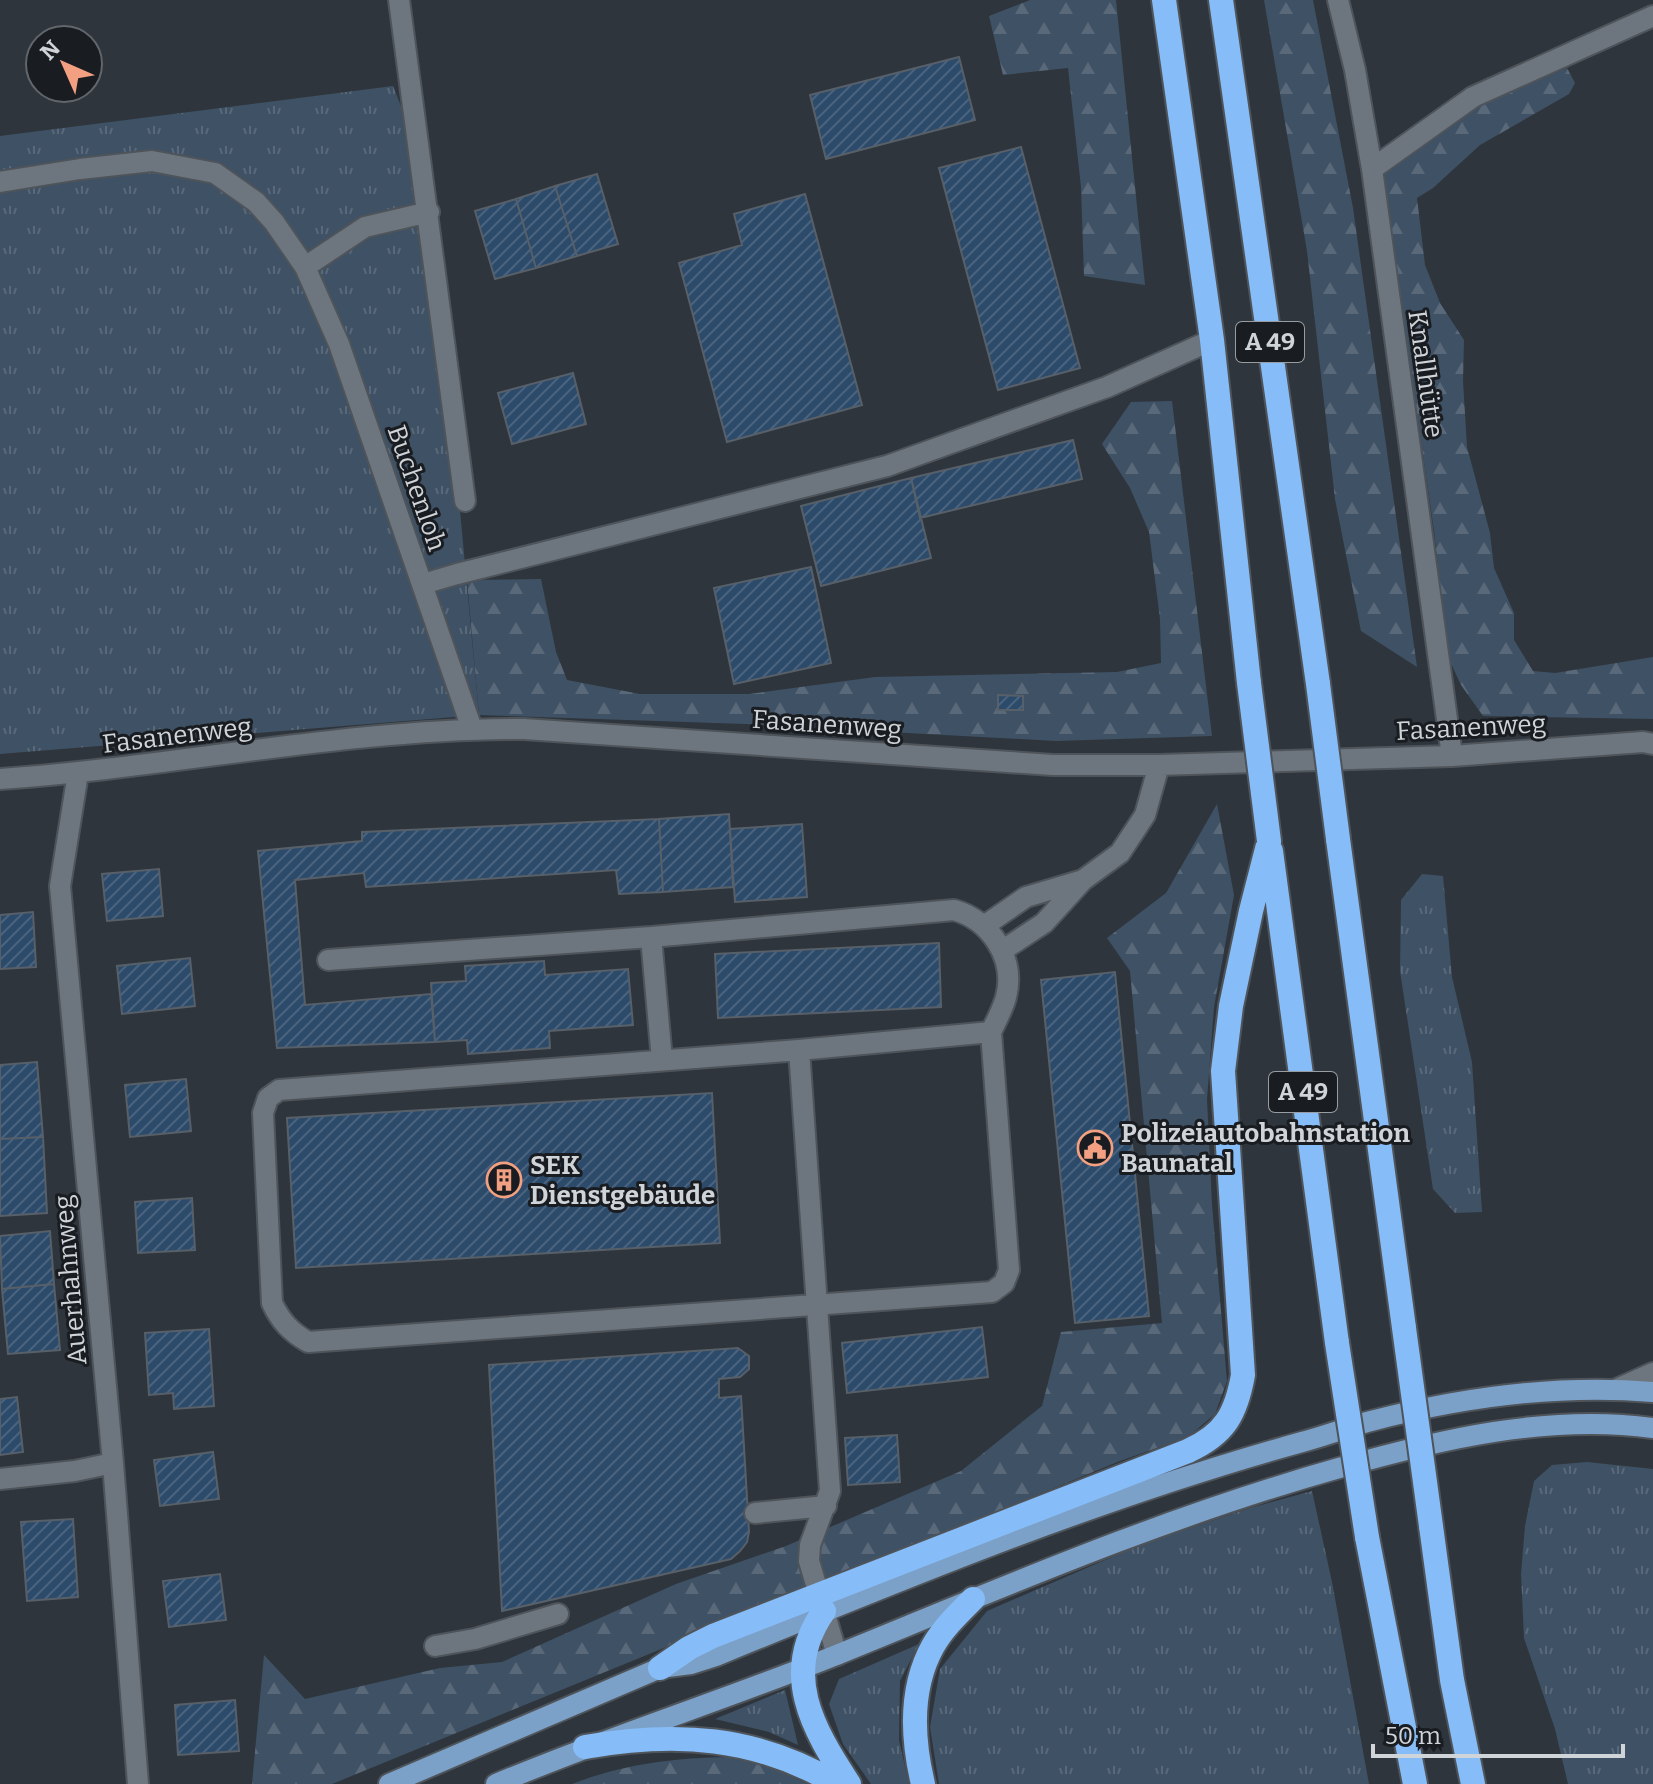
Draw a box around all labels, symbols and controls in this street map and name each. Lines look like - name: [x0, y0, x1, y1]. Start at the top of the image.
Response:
- north arrow: [24, 24, 104, 104]
- text: N: [35, 35, 66, 66]
- street label: Knallhütte: [1401, 308, 1450, 440]
- road number: A 49: [1236, 322, 1304, 362]
- street label: Buchenloh: [381, 421, 452, 555]
- street label: Fasanenweg: [751, 704, 903, 745]
- street label: Fasanenweg: [1395, 708, 1547, 747]
- street label: Fasanenweg: [101, 711, 254, 760]
- road number: A 49: [1269, 1072, 1337, 1112]
- place label: Polizeiautobahnstation Baunatal: [1121, 1118, 1410, 1179]
- public building icon: Polizeiautobahnstation Baunatal: [1076, 1129, 1114, 1167]
- place label: SEK Dienstgebäude: [530, 1150, 715, 1211]
- building icon: SEK Dienstgebäude: [485, 1161, 523, 1199]
- street label: Auerhahnweg: [48, 1194, 93, 1366]
- scale bar: [1373, 1708, 1623, 1758]
- text: 50 m: [1385, 1722, 1441, 1750]

